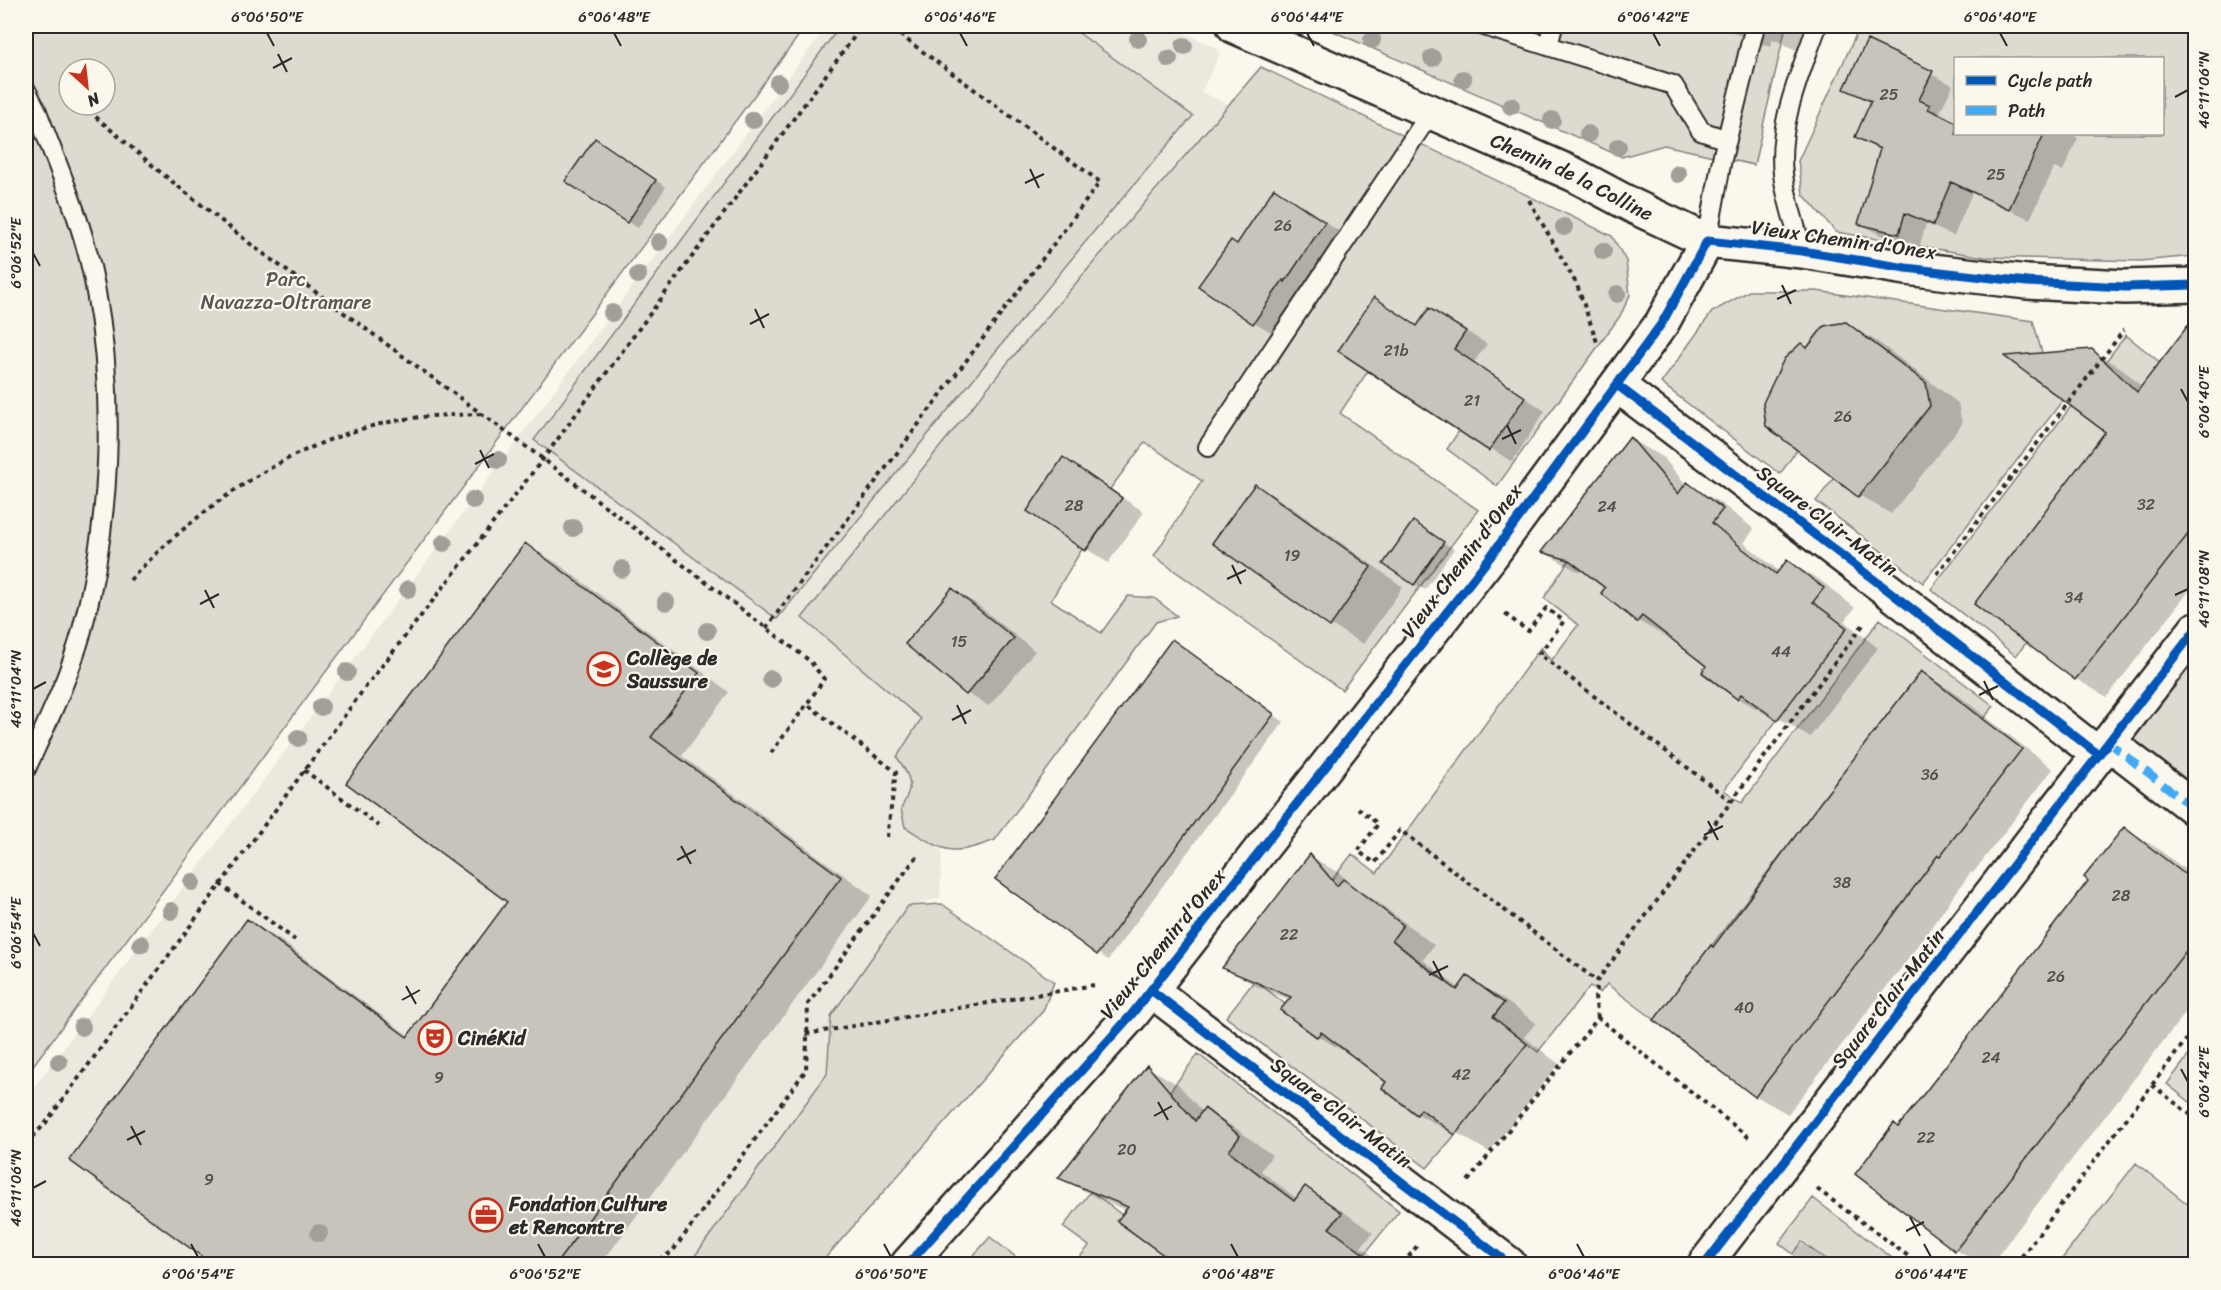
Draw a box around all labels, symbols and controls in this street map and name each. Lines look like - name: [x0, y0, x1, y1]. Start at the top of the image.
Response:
- text: 6°06'50"E: [231, 4, 305, 30]
- text: 6°06'48"E: [578, 4, 651, 30]
- text: 6°06'46"E: [925, 4, 997, 30]
- text: 6°06'44"E: [1271, 4, 1345, 30]
- text: 6°06'42"E: [1617, 4, 1690, 30]
- text: 6°06'40"E: [1964, 4, 2038, 30]
- text: 46°11'06"N: [2191, 51, 2217, 129]
- north arrow: [57, 57, 117, 117]
- legend: [1954, 57, 2164, 135]
- text: Cycle path: [2008, 65, 2092, 97]
- house number: 25: [1879, 80, 1899, 109]
- text: N: [81, 84, 106, 116]
- text: Path: [2008, 95, 2045, 127]
- street label: Chemin de la Colline: [1485, 123, 1659, 231]
- house number: 25: [1986, 160, 2006, 189]
- street label: Vieux Chemin d'Onex: [1749, 210, 1939, 270]
- house number: 26: [1274, 211, 1292, 240]
- text: 6°06'52"E: [3, 216, 29, 288]
- park label: Parc Navazza-Oltramare: [201, 262, 372, 320]
- house number: 21b: [1384, 336, 1409, 365]
- text: 6°06'40"E: [2191, 364, 2217, 438]
- house number: 21: [1464, 386, 1480, 415]
- house number: 26: [1834, 402, 1852, 431]
- street label: Square Clair-Matin: [1749, 456, 1905, 586]
- street label: Vieux Chemin d'Onex: [1392, 475, 1532, 646]
- house number: 32: [2137, 490, 2155, 519]
- house number: 28: [1065, 491, 1084, 520]
- house number: 24: [1597, 492, 1617, 521]
- house number: 19: [1284, 541, 1301, 570]
- text: 46°11'08"N: [2191, 549, 2217, 628]
- house number: 34: [2065, 583, 2083, 612]
- house number: 15: [951, 627, 968, 656]
- house number: 44: [1771, 637, 1791, 666]
- place label: Collège de Saussure: [626, 641, 717, 699]
- text: 46°11'04"N: [3, 649, 29, 728]
- school or university icon: Collège de Saussure: [586, 651, 622, 687]
- house number: 36: [1921, 760, 1939, 789]
- street label: Vieux Chemin d'Onex: [1091, 860, 1236, 1027]
- house number: 38: [1833, 868, 1852, 897]
- house number: 28: [2112, 881, 2131, 910]
- text: 6°06'54"E: [3, 896, 29, 969]
- house number: 22: [1280, 920, 1298, 949]
- street label: Square Clair-Matin: [1822, 921, 1954, 1077]
- house number: 26: [2047, 962, 2065, 991]
- house number: 40: [1734, 993, 1754, 1022]
- theatre icon: CinéKid: [417, 1020, 453, 1056]
- place label: CinéKid: [457, 1021, 527, 1056]
- house number: 24: [1981, 1043, 2001, 1072]
- text: 6°06'42"E: [2191, 1045, 2217, 1118]
- street label: Square Clair-Matin: [1263, 1048, 1419, 1178]
- house number: 42: [1451, 1060, 1471, 1089]
- house number: 9: [434, 1063, 444, 1092]
- house number: 22: [1917, 1123, 1935, 1152]
- house number: 20: [1117, 1135, 1137, 1164]
- text: 46°11'06"N: [3, 1149, 29, 1227]
- house number: 9: [204, 1165, 214, 1194]
- place label: Fondation Culture et Rencontre: [508, 1187, 668, 1245]
- office icon: Fondation Culture et Rencontre: [468, 1197, 504, 1233]
- text: 6°06'54"E: [162, 1261, 235, 1287]
- text: 6°06'52"E: [510, 1261, 582, 1287]
- text: 6°06'50"E: [855, 1261, 929, 1287]
- text: 6°06'48"E: [1202, 1261, 1275, 1287]
- text: 6°06'46"E: [1549, 1261, 1621, 1287]
- text: 6°06'44"E: [1895, 1261, 1969, 1287]

